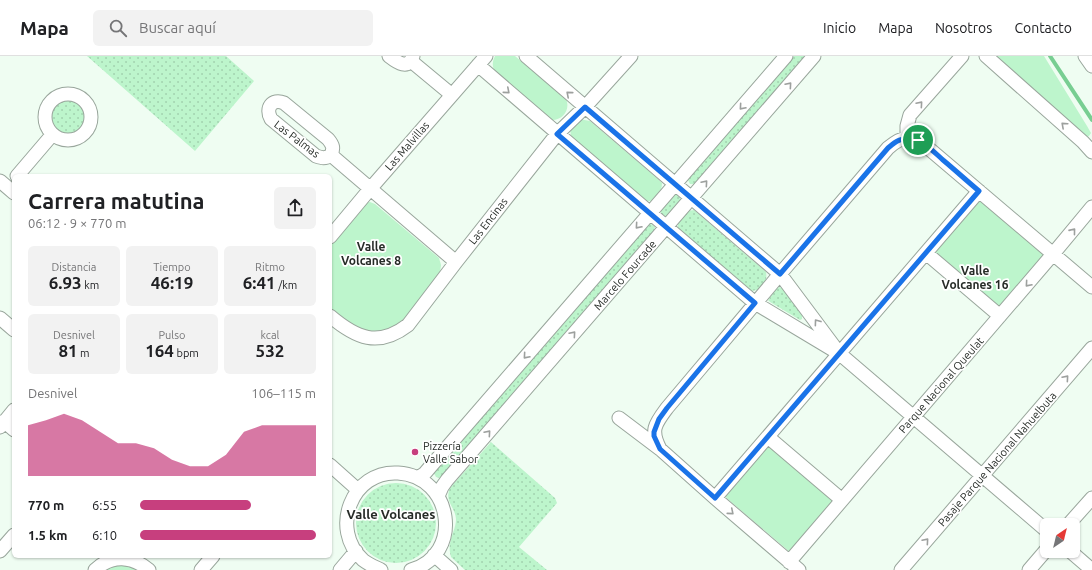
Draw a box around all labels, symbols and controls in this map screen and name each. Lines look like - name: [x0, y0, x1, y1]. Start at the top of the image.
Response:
- search box: [93, 10, 373, 46]
- text: Mapa: [20, 17, 69, 39]
- icon: search: [107, 17, 129, 39]
- text: Buscar aquí: [139, 19, 216, 36]
- text: Inicio: [823, 20, 856, 36]
- text: Mapa: [878, 20, 913, 36]
- text: Nosotros: [935, 20, 992, 36]
- text: Contacto: [1014, 20, 1072, 36]
- one-way arrow: [785, 82, 792, 89]
- one-way arrow: [502, 86, 510, 93]
- one-way arrow: [567, 91, 574, 98]
- one-way arrow: [916, 101, 923, 108]
- one-way arrow: [739, 102, 746, 109]
- street label: Las Palmas: [272, 118, 322, 160]
- street label: Las Malvillas: [382, 119, 432, 173]
- one-way arrow: [1061, 122, 1069, 129]
- pin: [901, 123, 935, 157]
- icon: arrive: [907, 129, 929, 151]
- one-way arrow: [700, 181, 707, 188]
- button: share: [274, 187, 316, 229]
- text: Carrera matutina: [28, 188, 204, 213]
- street label: Las Encinas: [466, 195, 510, 247]
- text: 06:12 · 9 × 770 m: [28, 216, 127, 230]
- one-way arrow: [635, 221, 643, 229]
- one-way arrow: [1068, 228, 1075, 235]
- street label: Marcelo Fourcade: [592, 238, 658, 312]
- district label: Valle Volcanes 8: [341, 240, 401, 267]
- text: Distancia: [52, 261, 96, 273]
- text: Tiempo: [153, 261, 191, 273]
- text: Ritmo: [255, 261, 285, 273]
- district label: Valle Volcanes 16: [942, 264, 1009, 291]
- text: 6.93: [49, 273, 82, 292]
- text: 46:19: [151, 273, 193, 292]
- text: 6:41: [243, 273, 276, 292]
- text: km: [82, 279, 99, 291]
- text: /km: [276, 279, 297, 291]
- one-way arrow: [1025, 279, 1032, 286]
- one-way arrow: [815, 320, 822, 327]
- text: Desnivel: [53, 329, 95, 341]
- text: Pulso: [159, 329, 185, 341]
- text: kcal: [261, 329, 280, 341]
- one-way arrow: [569, 332, 576, 339]
- street label: Parque Nacional Queulat: [896, 334, 986, 435]
- text: 81: [58, 341, 78, 360]
- text: 164: [145, 341, 174, 360]
- text: 532: [256, 341, 284, 360]
- text: m: [78, 347, 90, 359]
- text: bpm: [174, 347, 199, 359]
- one-way arrow: [523, 351, 530, 359]
- one-way arrow: [1062, 376, 1069, 383]
- text: Desnivel: [28, 386, 77, 400]
- text: 106–115 m: [251, 386, 316, 400]
- street label: Pasaje Parque Nacional Nahuelbuta: [935, 389, 1059, 529]
- one-way arrow: [484, 430, 491, 438]
- place label: Pizzería Valle Sabor: [423, 440, 479, 465]
- marker: Pizzería Valle Sabor: [410, 447, 420, 457]
- text: 770 m: [28, 498, 64, 512]
- text: 6:55: [92, 498, 117, 512]
- district label: Valle Volcanes: [347, 507, 435, 521]
- one-way arrow: [726, 507, 733, 514]
- north arrow: [1040, 518, 1080, 558]
- map controls: [1040, 518, 1080, 558]
- text: 1.5 km: [28, 528, 67, 542]
- text: 6:10: [92, 528, 117, 542]
- one-way arrow: [922, 538, 929, 545]

